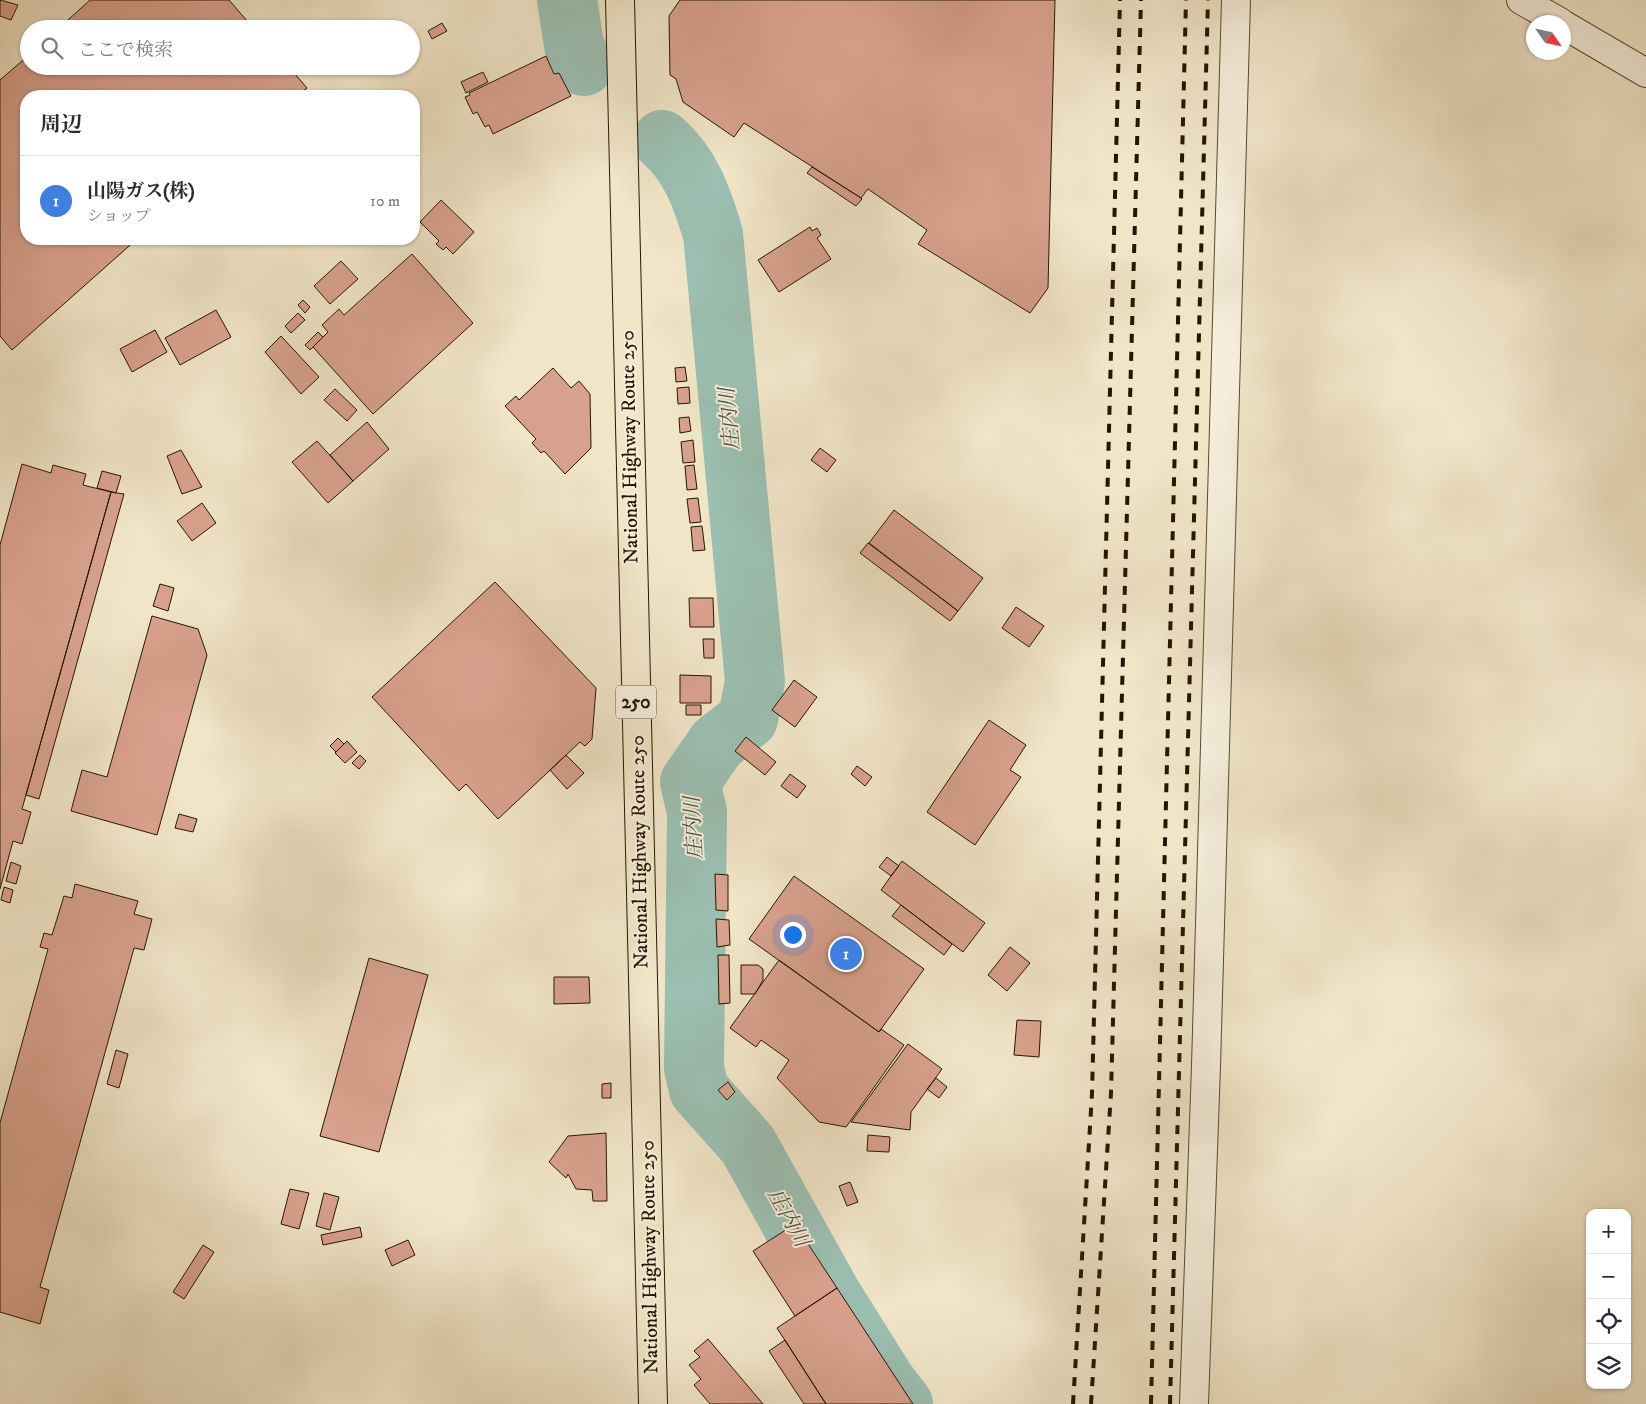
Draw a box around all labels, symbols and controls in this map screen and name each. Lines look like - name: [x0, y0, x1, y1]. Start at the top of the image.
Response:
- north arrow: [1526, 15, 1571, 60]
- search box: [20, 20, 420, 75]
- icon: search: [38, 34, 66, 62]
- text: ここで検索: [78, 39, 173, 62]
- text: 周辺: [40, 112, 82, 138]
- text: 山陽ガス(株): [87, 180, 195, 203]
- text: 1: [53, 191, 59, 211]
- text: 10 m: [370, 191, 400, 211]
- text: ショップ: [87, 206, 151, 226]
- street label: National Highway Route 250: [615, 330, 645, 564]
- water label: 庄内川: [714, 384, 746, 452]
- road number: 250: [616, 686, 656, 719]
- street label: National Highway Route 250: [625, 735, 655, 969]
- water label: 庄内川: [679, 794, 709, 860]
- your location: [780, 922, 806, 948]
- pin: 1: [830, 935, 862, 973]
- street label: National Highway Route 250: [635, 1140, 665, 1374]
- water label: 庄内川: [761, 1184, 816, 1254]
- map controls: [1586, 1209, 1631, 1389]
- button: +: [1586, 1209, 1631, 1254]
- button: −: [1586, 1254, 1631, 1299]
- button: locate: [1586, 1299, 1631, 1344]
- button: layers: [1586, 1344, 1631, 1389]

